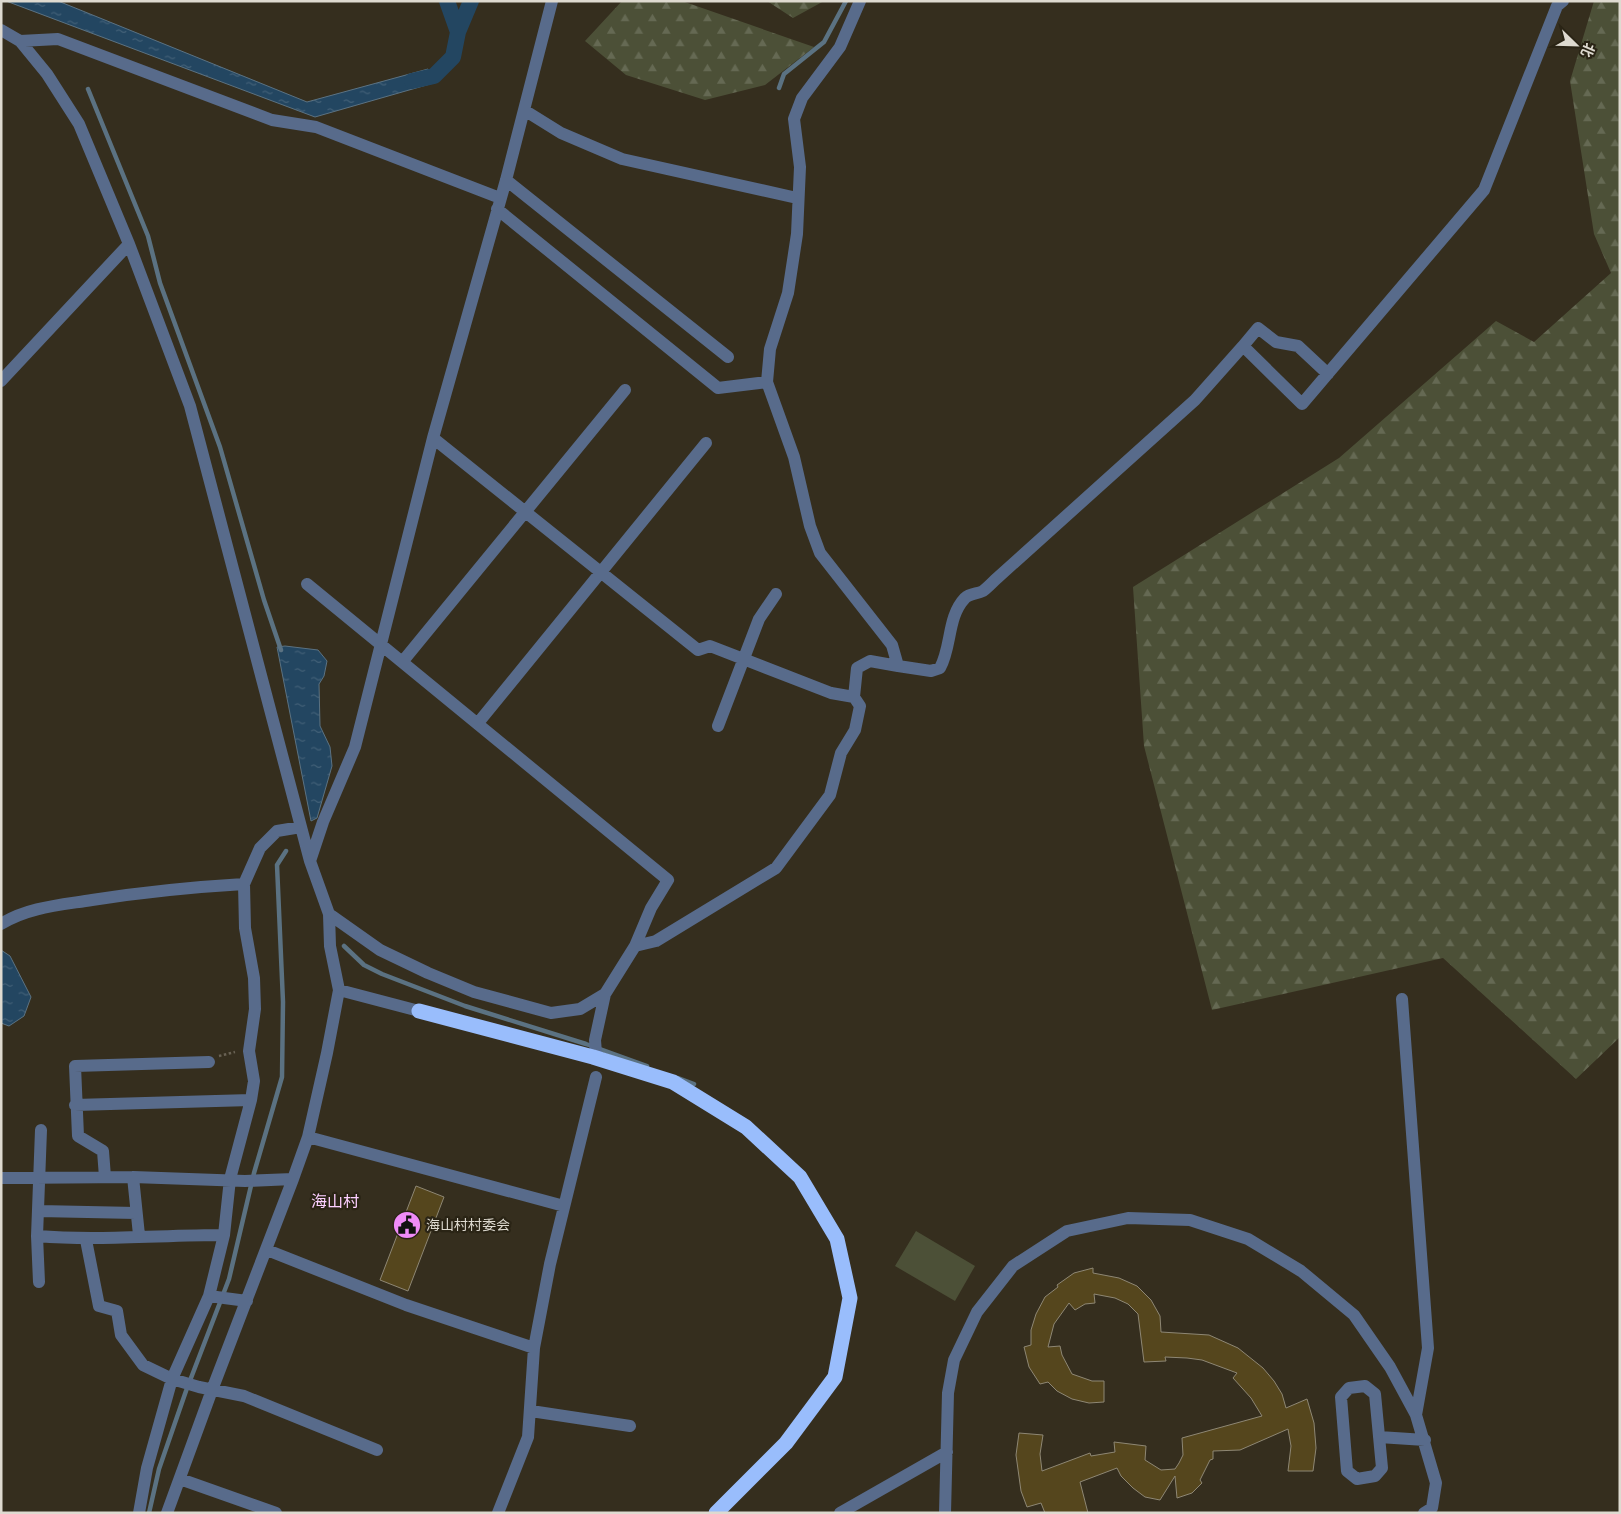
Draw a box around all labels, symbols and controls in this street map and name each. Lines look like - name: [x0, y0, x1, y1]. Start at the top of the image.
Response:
- north arrow: [1551, 20, 1601, 70]
- text: 北: [1578, 41, 1598, 60]
- district label: 海山村: [311, 1192, 359, 1211]
- public building icon: 海山村村委会: [392, 1210, 422, 1240]
- place label: 海山村村委会: [426, 1217, 510, 1233]

